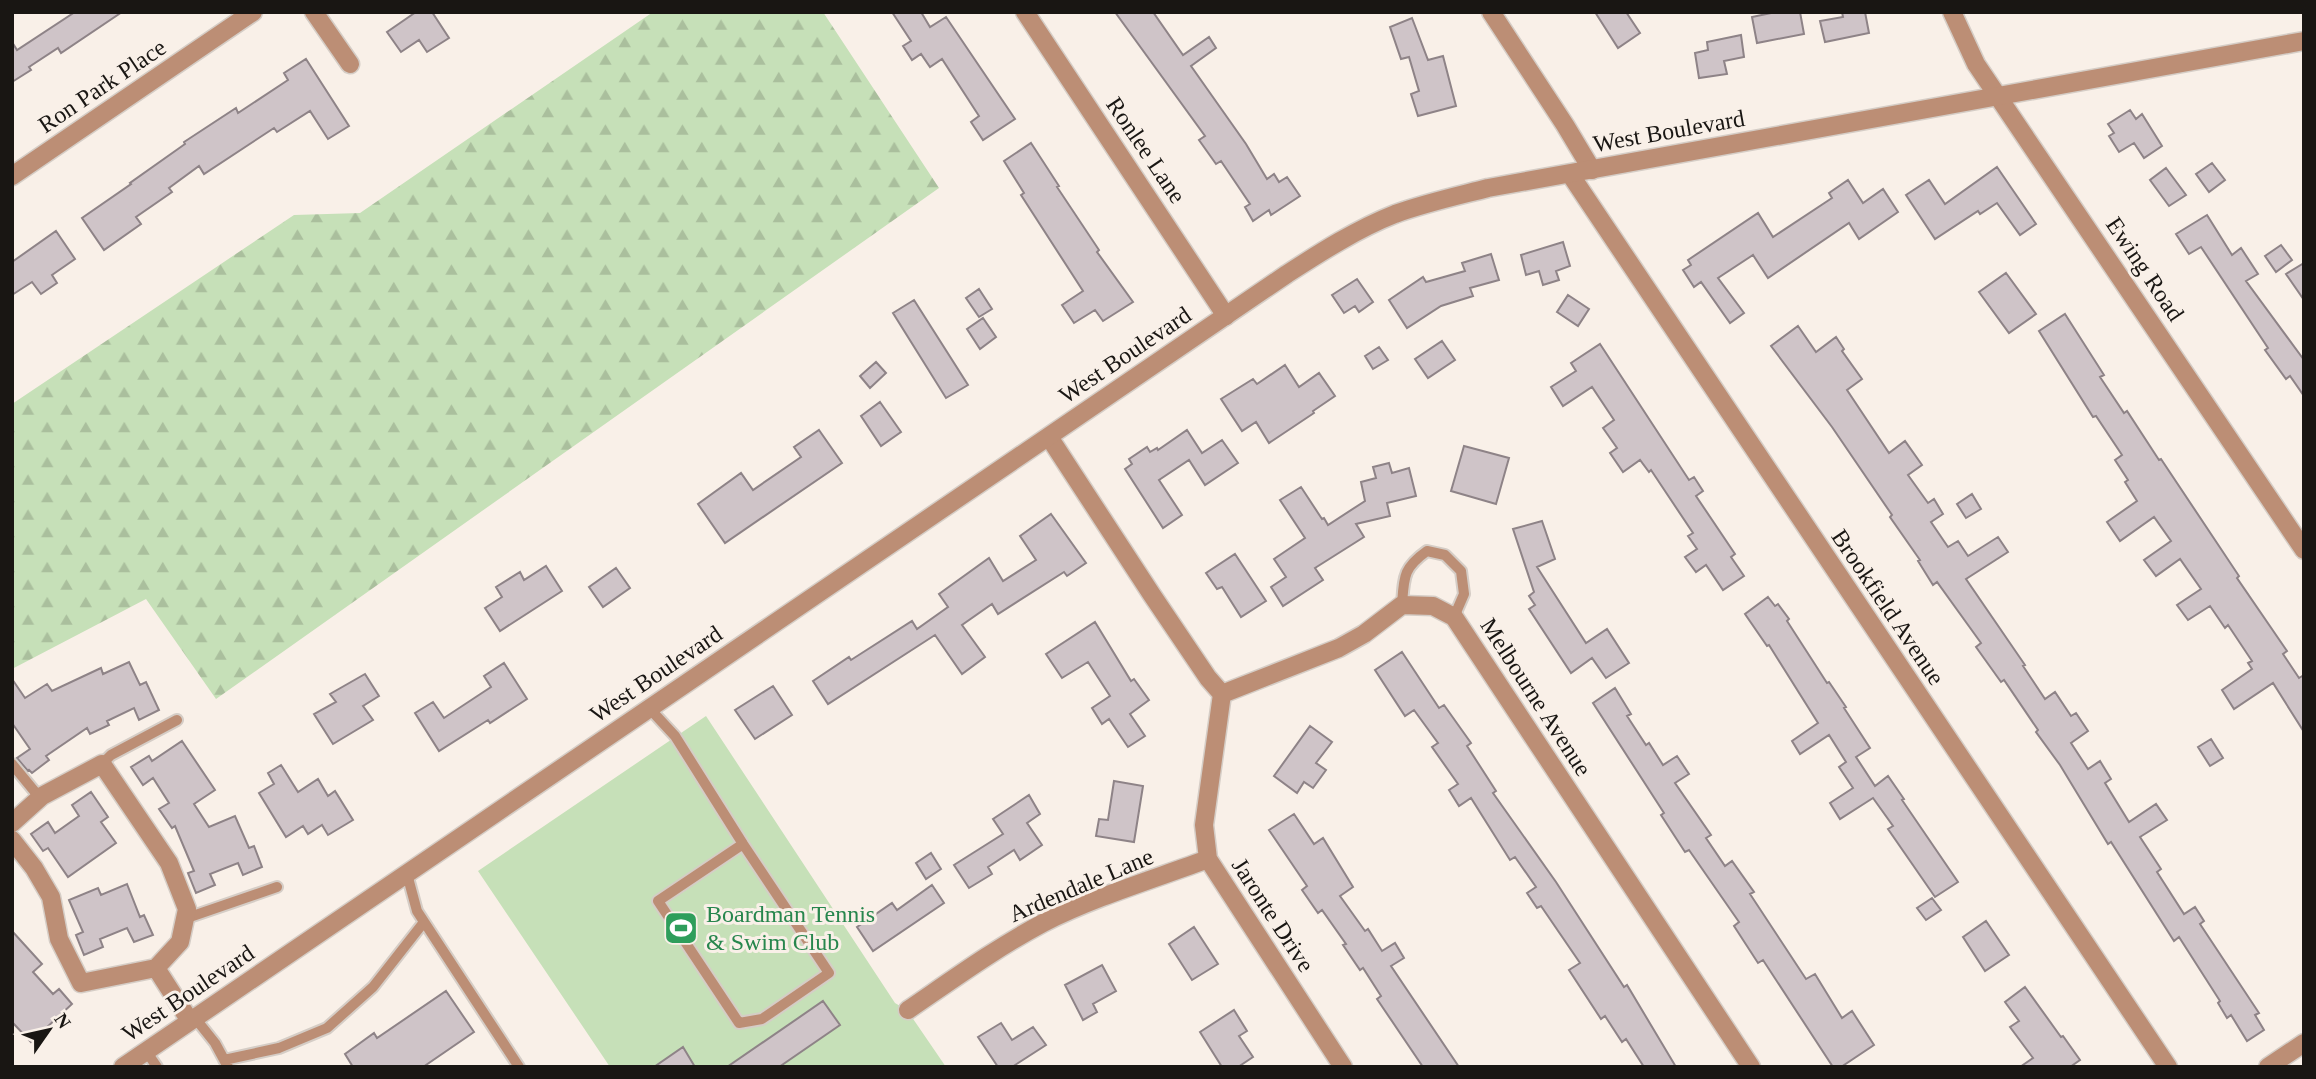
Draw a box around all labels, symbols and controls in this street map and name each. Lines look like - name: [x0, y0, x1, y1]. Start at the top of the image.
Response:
- street label: Ron Park Place: [33, 34, 171, 138]
- street label: Ronlee Lane: [1101, 92, 1191, 208]
- street label: West Boulevard: [1591, 105, 1747, 157]
- street label: Ewing Road: [2101, 212, 2189, 326]
- street label: West Boulevard: [1054, 301, 1196, 409]
- street label: Brookfield Avenue: [1826, 524, 1950, 690]
- street label: Melbourne Avenue: [1475, 613, 1597, 781]
- street label: West Boulevard: [585, 620, 727, 728]
- street label: Ardendale Lane: [1005, 843, 1157, 927]
- street label: Jaronte Drive: [1227, 853, 1319, 977]
- place label: Boardman Tennis & Swim Club: [706, 901, 875, 955]
- sports icon: Boardman Tennis & Swim Club: [662, 909, 700, 947]
- street label: West Boulevard: [117, 939, 259, 1047]
- north arrow: [14, 995, 84, 1065]
- text: N: [50, 1009, 75, 1033]

